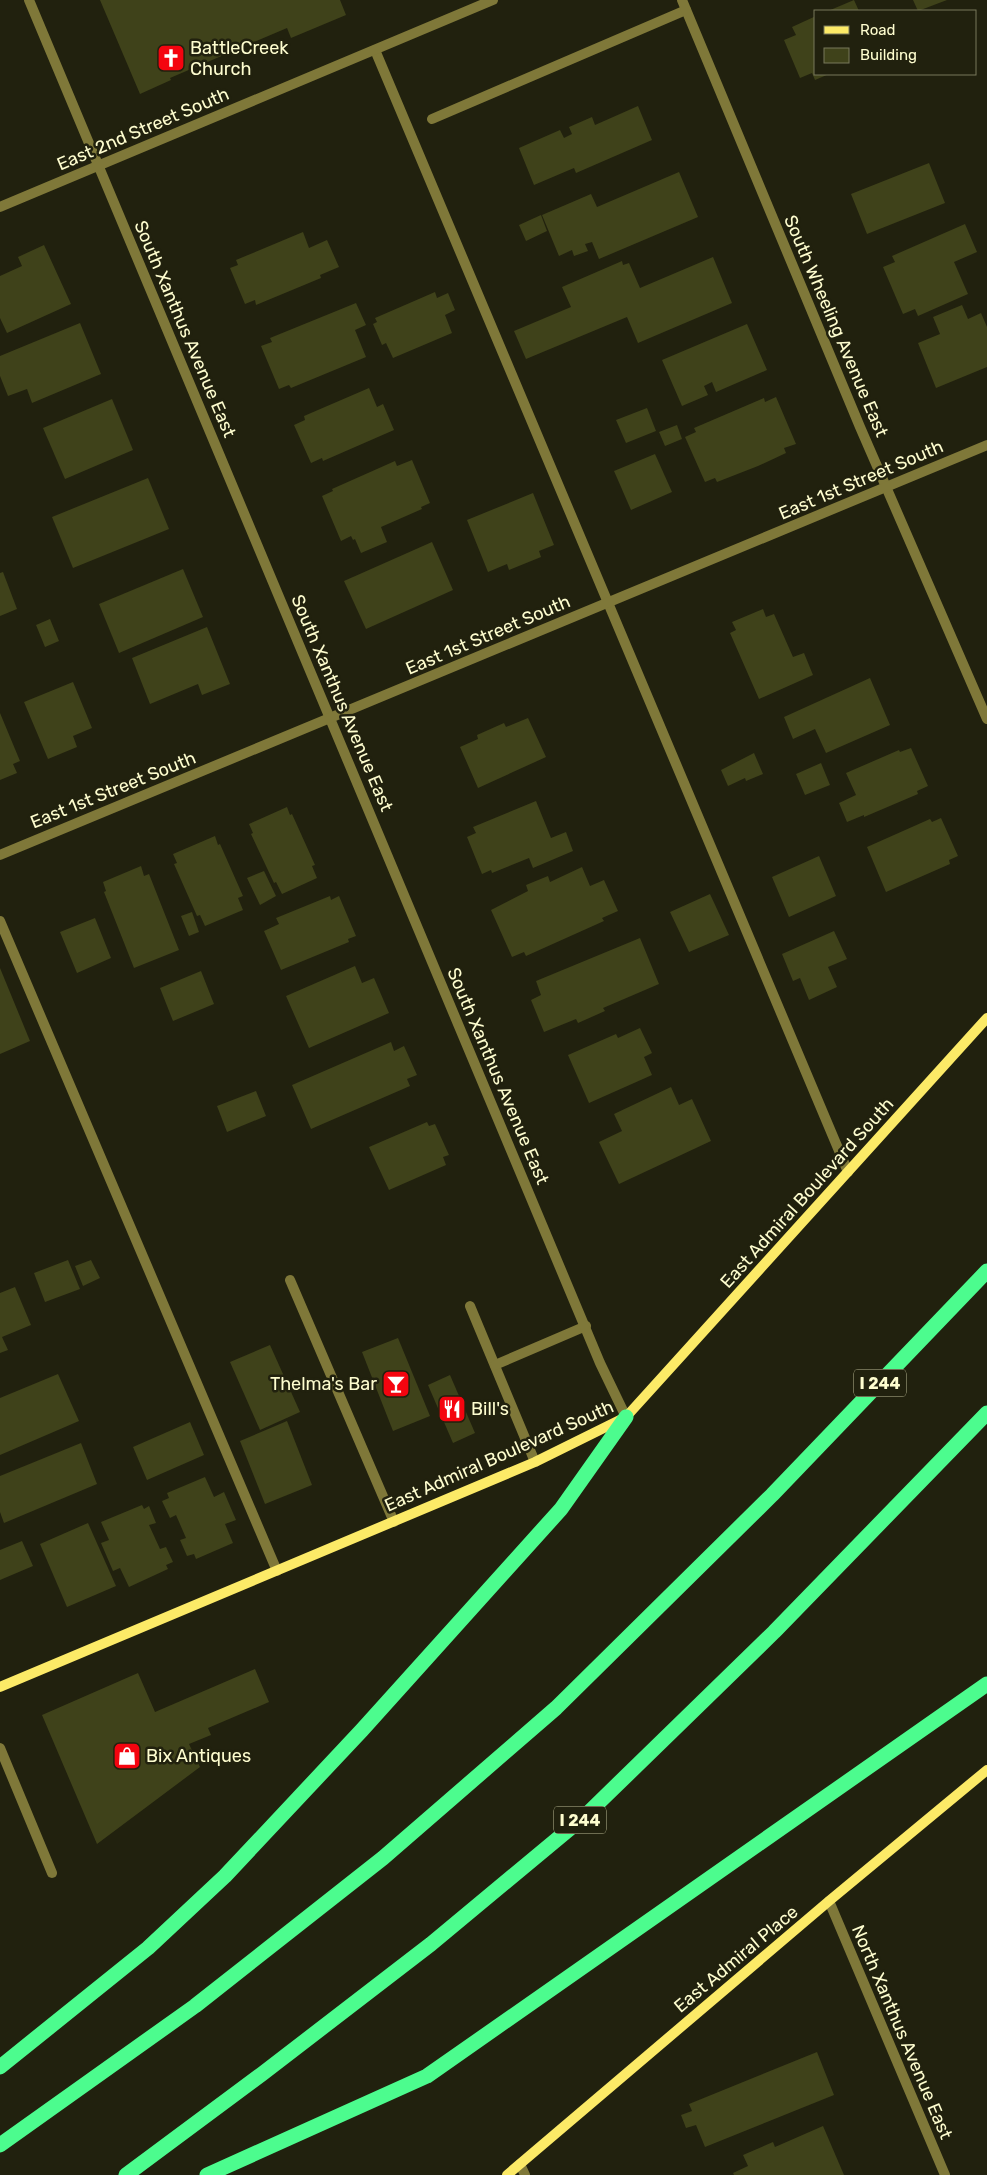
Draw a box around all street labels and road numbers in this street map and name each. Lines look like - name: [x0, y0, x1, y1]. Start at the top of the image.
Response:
- street label: East 2nd Street South: [54, 83, 232, 175]
- street label: South Wheeling Avenue East: [779, 212, 893, 440]
- street label: South Xanthus Avenue East: [129, 217, 241, 441]
- street label: East 1st Street South: [775, 435, 947, 525]
- street label: East 1st Street South: [402, 590, 574, 680]
- street label: South Xanthus Avenue East: [286, 591, 398, 815]
- street label: East 1st Street South: [27, 747, 199, 833]
- street label: South Xanthus Avenue East: [442, 964, 554, 1188]
- street label: East Admiral Boulevard South: [716, 1093, 898, 1293]
- road number: I 244: [854, 1370, 906, 1396]
- street label: East Admiral Boulevard South: [381, 1395, 617, 1517]
- road number: I 244: [554, 1806, 606, 1834]
- street label: East Admiral Place: [669, 1901, 803, 2017]
- street label: North Xanthus Avenue East: [847, 1922, 957, 2142]

